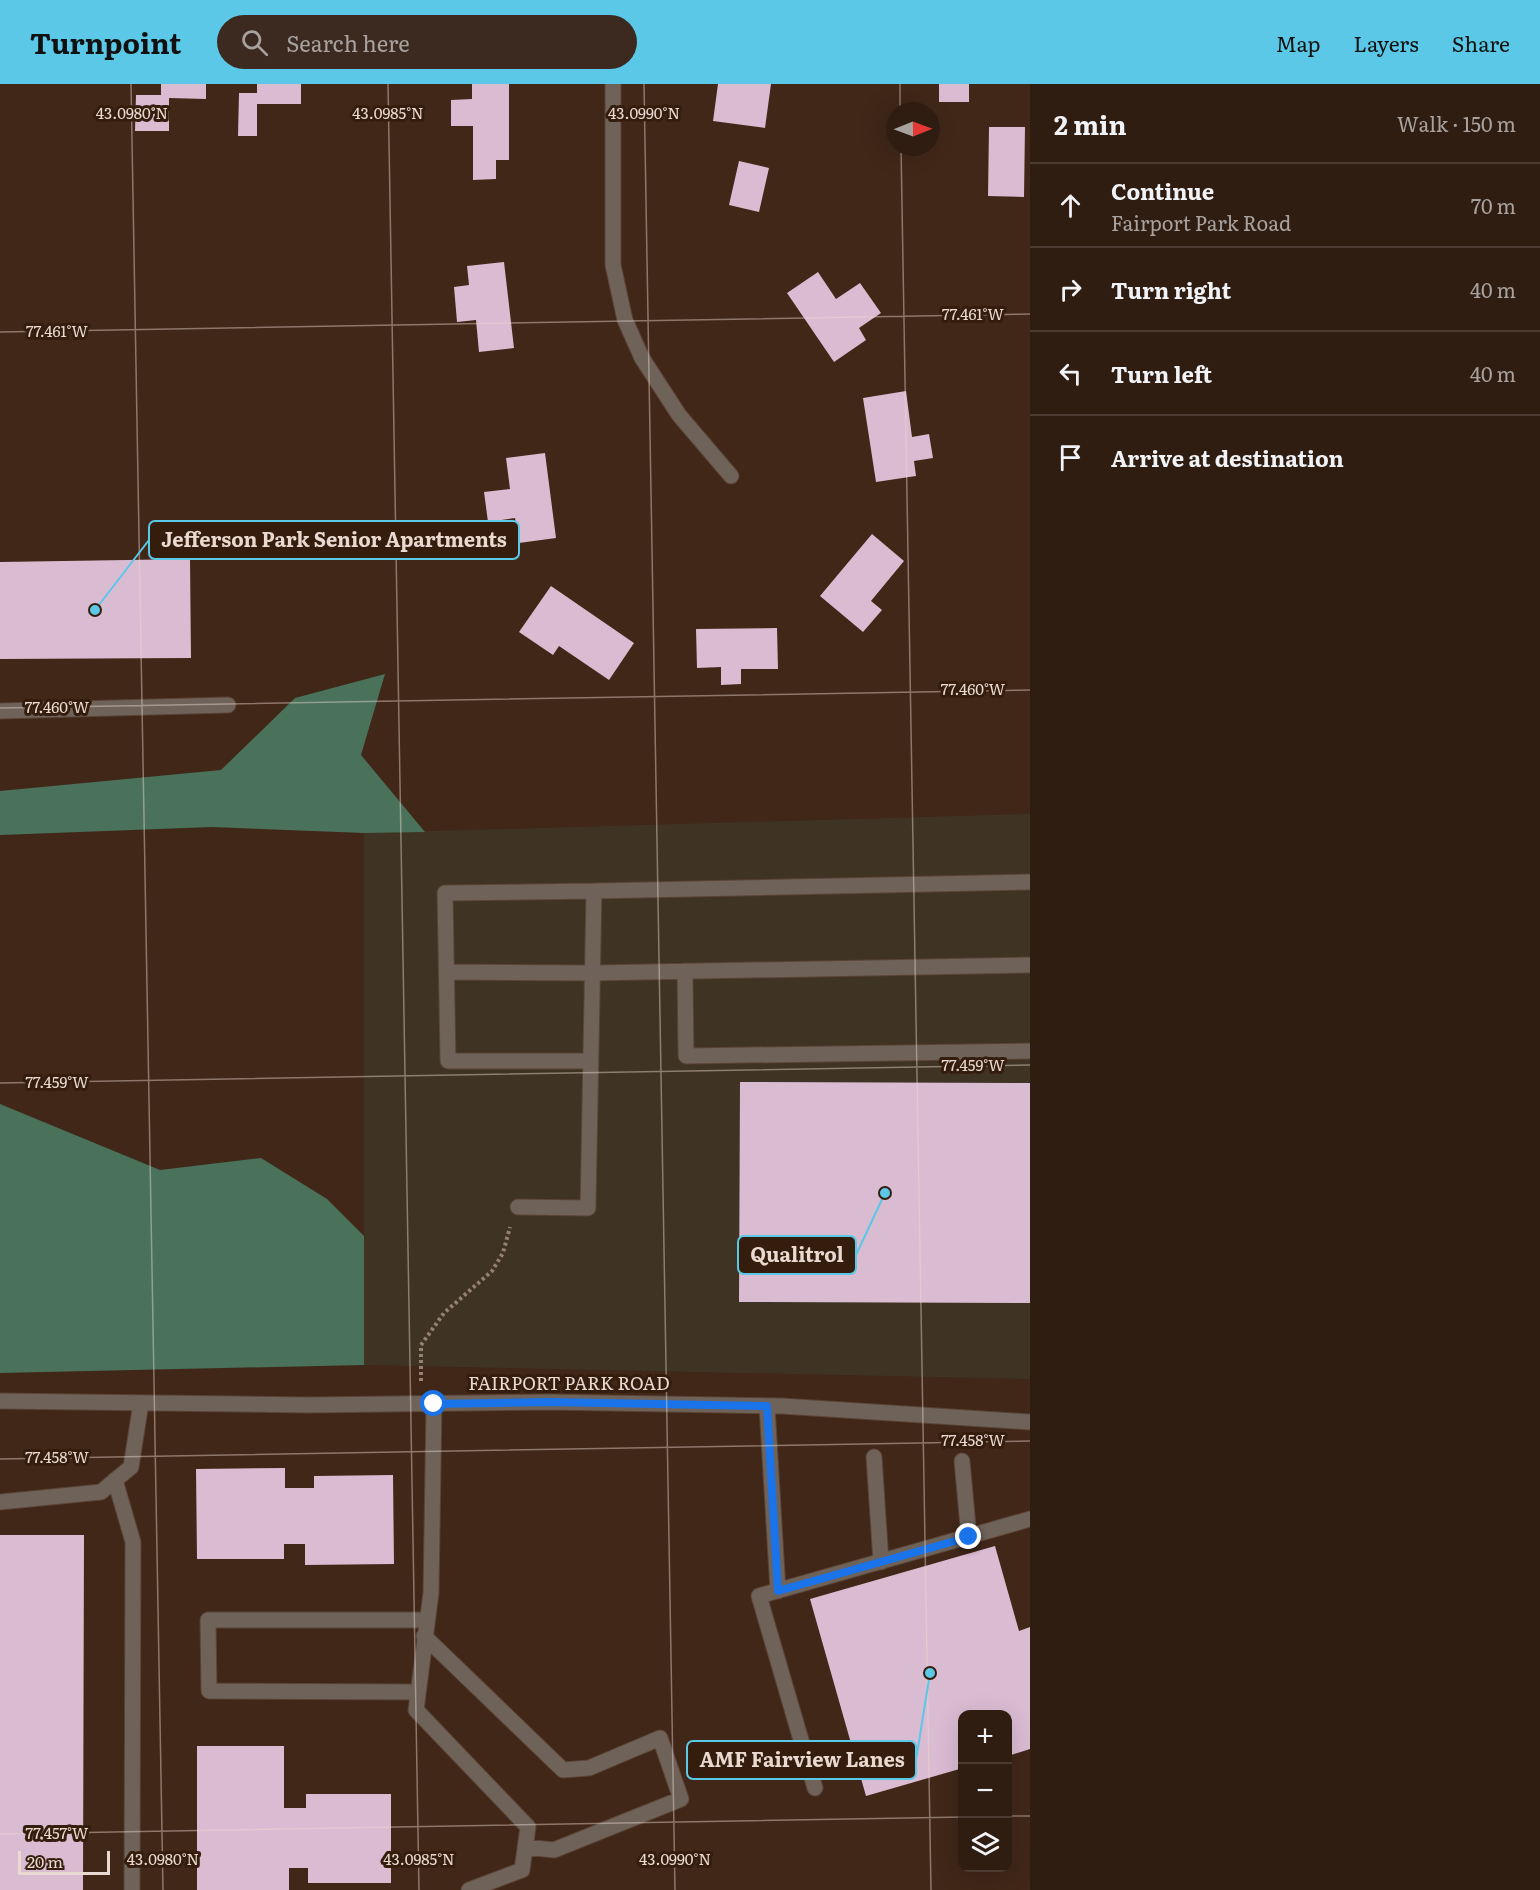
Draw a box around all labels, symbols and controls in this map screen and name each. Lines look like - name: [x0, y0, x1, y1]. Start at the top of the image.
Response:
- search box: [217, 15, 637, 69]
- text: Turnpoint: [30, 21, 181, 63]
- icon: search: [238, 26, 271, 59]
- text: Search here: [286, 26, 410, 59]
- text: Map: [1276, 27, 1321, 58]
- text: Layers: [1354, 27, 1419, 58]
- text: Share: [1452, 27, 1510, 58]
- text: 43.0980°N: [96, 101, 168, 124]
- text: 43.0985°N: [352, 101, 424, 124]
- text: 43.0990°N: [608, 101, 680, 124]
- north arrow: [886, 102, 940, 156]
- text: 2 min: [1054, 104, 1127, 143]
- text: Walk · 150 m: [1397, 108, 1516, 138]
- text: Continue: [1111, 174, 1214, 207]
- icon: ahead: [1054, 189, 1087, 222]
- text: 70 m: [1471, 190, 1516, 220]
- text: Fairport Park Road: [1111, 207, 1291, 237]
- icon: right: [1054, 273, 1087, 306]
- text: Turn right: [1111, 273, 1231, 306]
- text: 40 m: [1470, 274, 1516, 304]
- text: 77.461°W: [942, 302, 1005, 325]
- text: 77.461°W: [26, 319, 89, 342]
- icon: left: [1054, 357, 1087, 390]
- text: Turn left: [1111, 357, 1212, 390]
- text: 40 m: [1470, 358, 1516, 388]
- icon: arrive: [1054, 441, 1087, 474]
- text: Arrive at destination: [1111, 441, 1344, 474]
- callout: Jefferson Park Senior Apartments: [149, 521, 519, 559]
- text: Jefferson Park Senior Apartments: [161, 523, 507, 553]
- text: 77.460°W: [941, 677, 1006, 700]
- text: 77.460°W: [25, 695, 90, 718]
- text: 77.459°W: [941, 1053, 1005, 1076]
- text: 77.459°W: [25, 1070, 89, 1093]
- callout: Qualitrol: [738, 1236, 856, 1274]
- text: Qualitrol: [750, 1238, 844, 1268]
- street label: FAIRPORT PARK ROAD: [468, 1369, 670, 1396]
- route start: [420, 1390, 446, 1416]
- text: 77.458°W: [941, 1428, 1005, 1451]
- text: 77.458°W: [25, 1445, 89, 1468]
- route end: [955, 1523, 981, 1549]
- map controls: [958, 1710, 1012, 1872]
- button: +: [958, 1710, 1012, 1764]
- callout: AMF Fairview Lanes: [687, 1741, 916, 1779]
- text: AMF Fairview Lanes: [699, 1743, 905, 1773]
- button: −: [958, 1764, 1012, 1818]
- button: layers: [958, 1818, 1012, 1872]
- text: 77.457°W: [26, 1821, 89, 1844]
- text: 43.0980°N: [127, 1847, 199, 1870]
- text: 43.0985°N: [383, 1847, 455, 1870]
- text: 43.0990°N: [639, 1847, 711, 1870]
- scale bar: [18, 1848, 110, 1876]
- text: 20 m: [27, 1849, 63, 1873]

